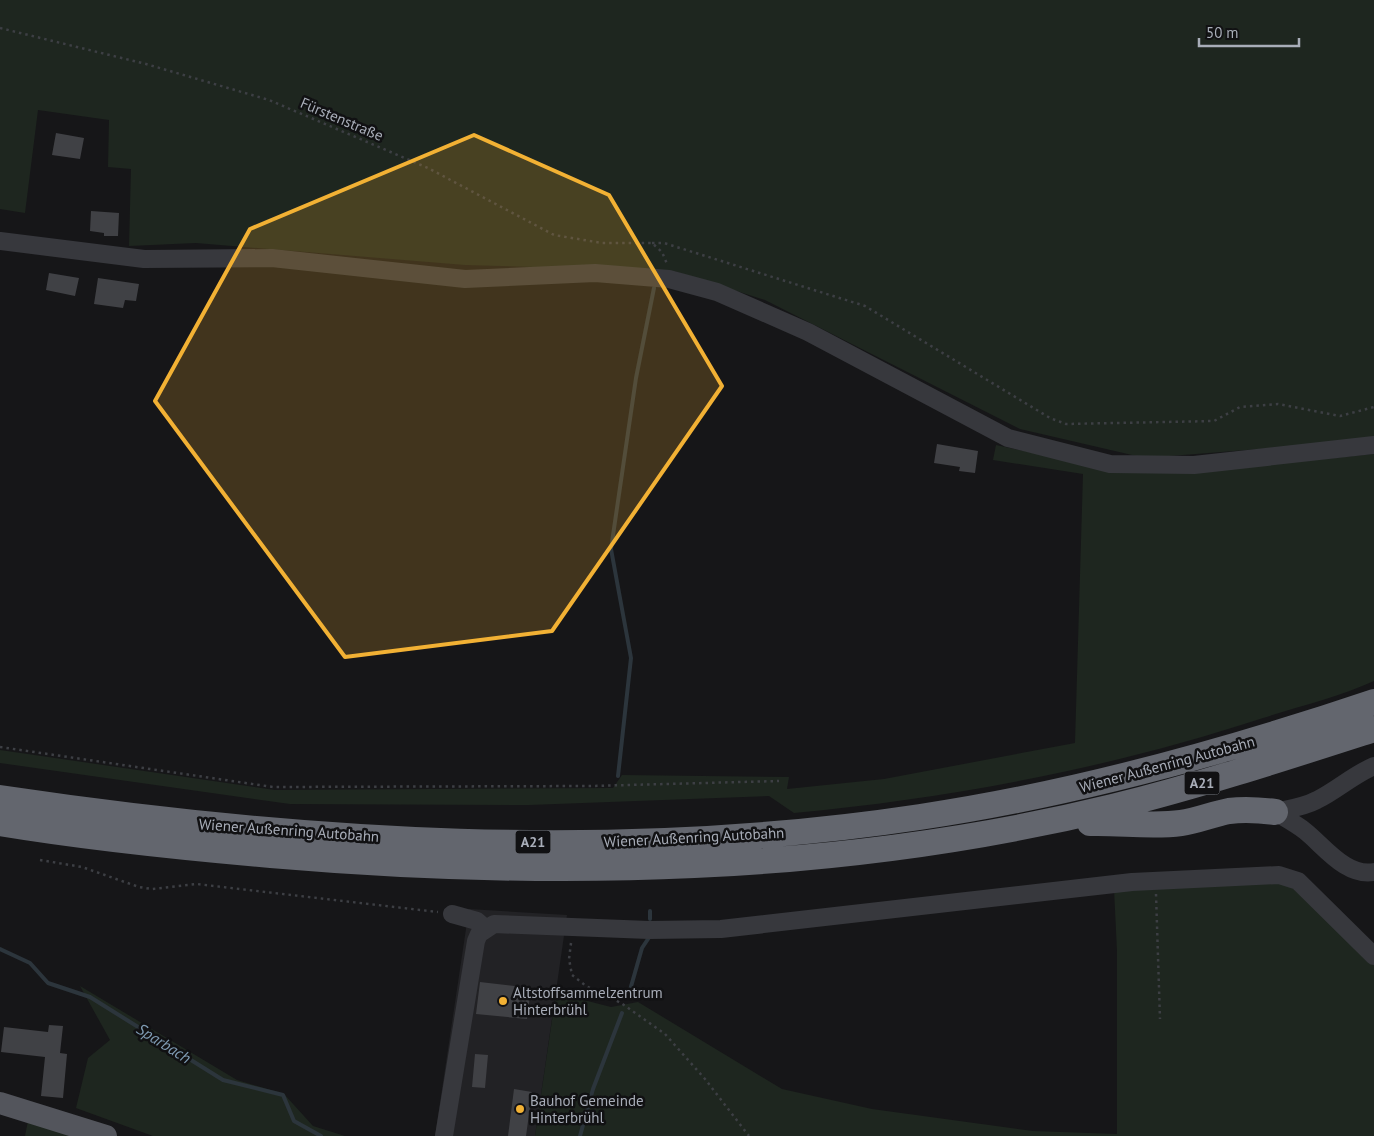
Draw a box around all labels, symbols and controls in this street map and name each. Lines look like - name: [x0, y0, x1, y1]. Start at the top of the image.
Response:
- scale bar: [1199, 15, 1299, 47]
- text: 50 m: [1206, 23, 1239, 42]
- street label: Fürstenstraße: [298, 93, 386, 145]
- street label: Wiener Außenring Autobahn: [1077, 731, 1257, 797]
- road number: A21: [1184, 771, 1220, 794]
- street label: Wiener Außenring Autobahn: [198, 814, 380, 846]
- street label: Wiener Außenring Autobahn: [603, 823, 785, 851]
- road number: A21: [516, 830, 550, 854]
- place label: Altstoffsammelzentrum Hinterbrühl: [513, 983, 663, 1019]
- marker: Altstoffsammelzentrum Hinterbrühl: [497, 995, 509, 1007]
- water label: Sparbach: [133, 1018, 195, 1068]
- place label: Bauhof Gemeinde Hinterbrühl: [530, 1091, 644, 1127]
- marker: Bauhof Gemeinde Hinterbrühl: [514, 1103, 526, 1115]

